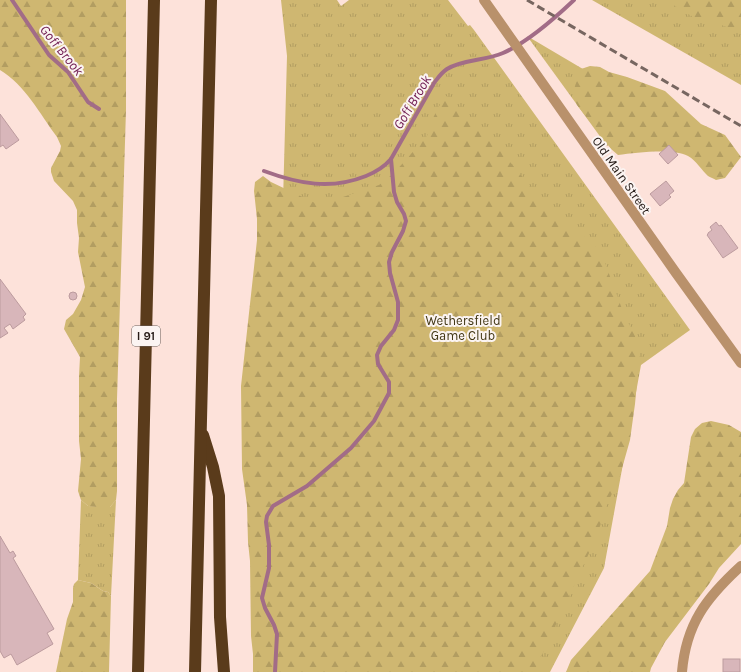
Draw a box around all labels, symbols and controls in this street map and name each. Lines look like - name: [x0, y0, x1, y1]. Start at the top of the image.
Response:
- water label: Goff Brook: [36, 22, 88, 80]
- water label: Goff Brook: [390, 71, 436, 132]
- street label: Old Main Street: [589, 134, 654, 217]
- park label: Wethersfield Game Club: [425, 313, 501, 343]
- road number: I 91: [132, 326, 160, 346]

